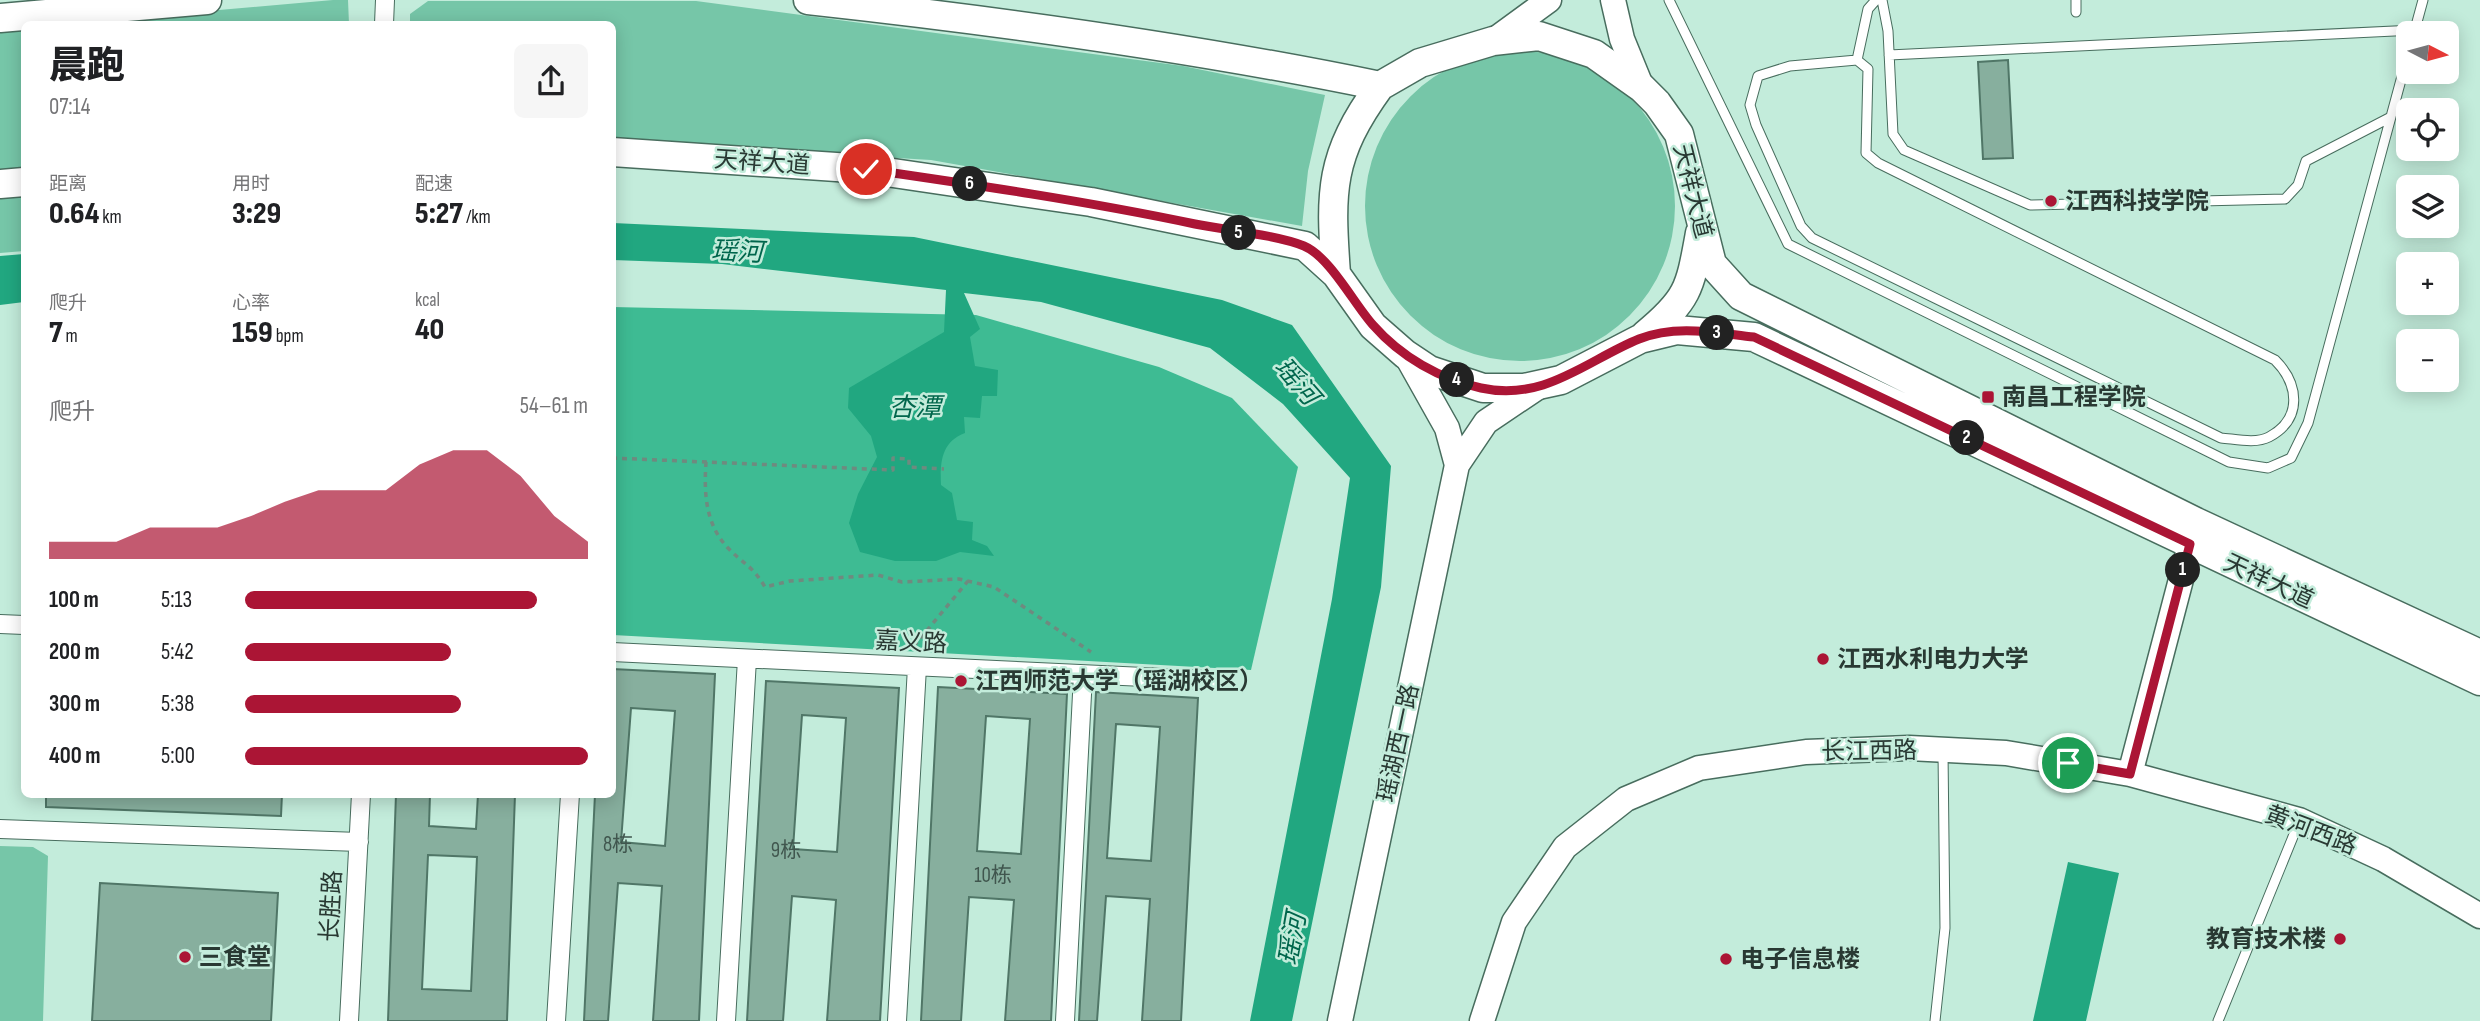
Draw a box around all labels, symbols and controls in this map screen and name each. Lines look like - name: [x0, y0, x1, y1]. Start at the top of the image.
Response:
- north arrow: [2396, 21, 2459, 84]
- map controls: [2396, 21, 2459, 392]
- text: 晨跑: [49, 44, 125, 89]
- button: share: [514, 44, 588, 118]
- text: 07:14: [49, 93, 90, 121]
- button: locate: [2396, 98, 2459, 161]
- pin: [836, 139, 896, 199]
- street label: 天祥大道: [1667, 141, 1718, 241]
- street label: 天祥大道: [713, 145, 811, 180]
- icon: check: [847, 150, 885, 188]
- pin: 6: [953, 166, 988, 202]
- text: 6: [965, 172, 974, 195]
- text: 距离: [49, 173, 87, 196]
- text: 用时: [232, 173, 270, 196]
- text: 配速: [415, 173, 453, 196]
- button: layers: [2396, 175, 2459, 238]
- place label: 江西科技学院: [2065, 187, 2209, 216]
- marker: 江西科技学院: [2043, 193, 2059, 209]
- text: 0.64: [49, 196, 99, 232]
- text: 3:29: [232, 196, 281, 232]
- text: 5:27: [415, 196, 463, 232]
- text: km: [99, 206, 122, 229]
- text: /km: [463, 206, 491, 229]
- pin: 5: [1222, 216, 1256, 250]
- text: 5: [1234, 221, 1243, 244]
- water label: 瑶河: [710, 236, 768, 269]
- button: +: [2396, 252, 2459, 315]
- text: kcal: [415, 289, 440, 312]
- text: 爬升: [49, 292, 87, 315]
- text: 心率: [232, 292, 270, 315]
- text: 40: [415, 312, 444, 348]
- text: 7: [49, 315, 63, 351]
- text: 159: [232, 315, 273, 351]
- pin: 3: [1700, 316, 1734, 350]
- text: 3: [1712, 321, 1721, 344]
- text: m: [63, 325, 78, 348]
- text: bpm: [273, 325, 304, 348]
- button: −: [2396, 329, 2459, 392]
- water label: 瑶河: [1267, 352, 1328, 416]
- pin: 4: [1440, 362, 1474, 398]
- text: 4: [1452, 368, 1461, 391]
- place label: 南昌工程学院: [2002, 383, 2146, 412]
- marker: 南昌工程学院: [1980, 389, 1996, 405]
- text: 54–61 m: [520, 392, 588, 420]
- water label: 杏潭: [889, 393, 945, 424]
- text: 爬升: [49, 398, 95, 426]
- pin: 2: [1950, 420, 1984, 456]
- text: 2: [1962, 426, 1971, 449]
- street label: 天祥大道: [2219, 548, 2318, 615]
- pin: 1: [2166, 552, 2200, 588]
- text: 1: [2179, 558, 2186, 581]
- text: 100 m: [49, 586, 99, 614]
- text: 5:13: [161, 586, 192, 614]
- street label: 嘉义路: [874, 626, 948, 659]
- text: 200 m: [49, 638, 100, 666]
- text: 5:42: [161, 638, 194, 666]
- place label: 江西水利电力大学: [1837, 645, 2029, 674]
- marker: 江西水利电力大学: [1815, 651, 1831, 667]
- place label: 江西师范大学（瑶湖校区）: [975, 667, 1263, 696]
- marker: 江西师范大学（瑶湖校区）: [953, 673, 969, 689]
- street label: 瑶湖西一路: [1372, 681, 1425, 805]
- text: 300 m: [49, 690, 100, 718]
- text: 5:38: [161, 690, 194, 718]
- pin: [2038, 733, 2098, 793]
- street label: 长江西路: [1821, 736, 1917, 767]
- text: 400 m: [49, 742, 100, 770]
- text: 5:00: [161, 742, 195, 770]
- icon: arrive: [2049, 744, 2087, 782]
- street label: 黄河西路: [2261, 800, 2361, 861]
- house number: 8栋: [603, 832, 633, 857]
- house number: 9栋: [771, 838, 801, 863]
- house number: 10栋: [974, 863, 1012, 888]
- street label: 长胜路: [315, 869, 348, 943]
- water label: 瑶河: [1274, 906, 1314, 968]
- place label: 教育技术楼: [2206, 925, 2326, 954]
- marker: 教育技术楼: [2332, 931, 2348, 947]
- place label: 三食堂: [199, 943, 271, 972]
- place label: 电子信息楼: [1740, 945, 1860, 974]
- marker: 三食堂: [177, 949, 193, 965]
- marker: 电子信息楼: [1718, 951, 1734, 967]

